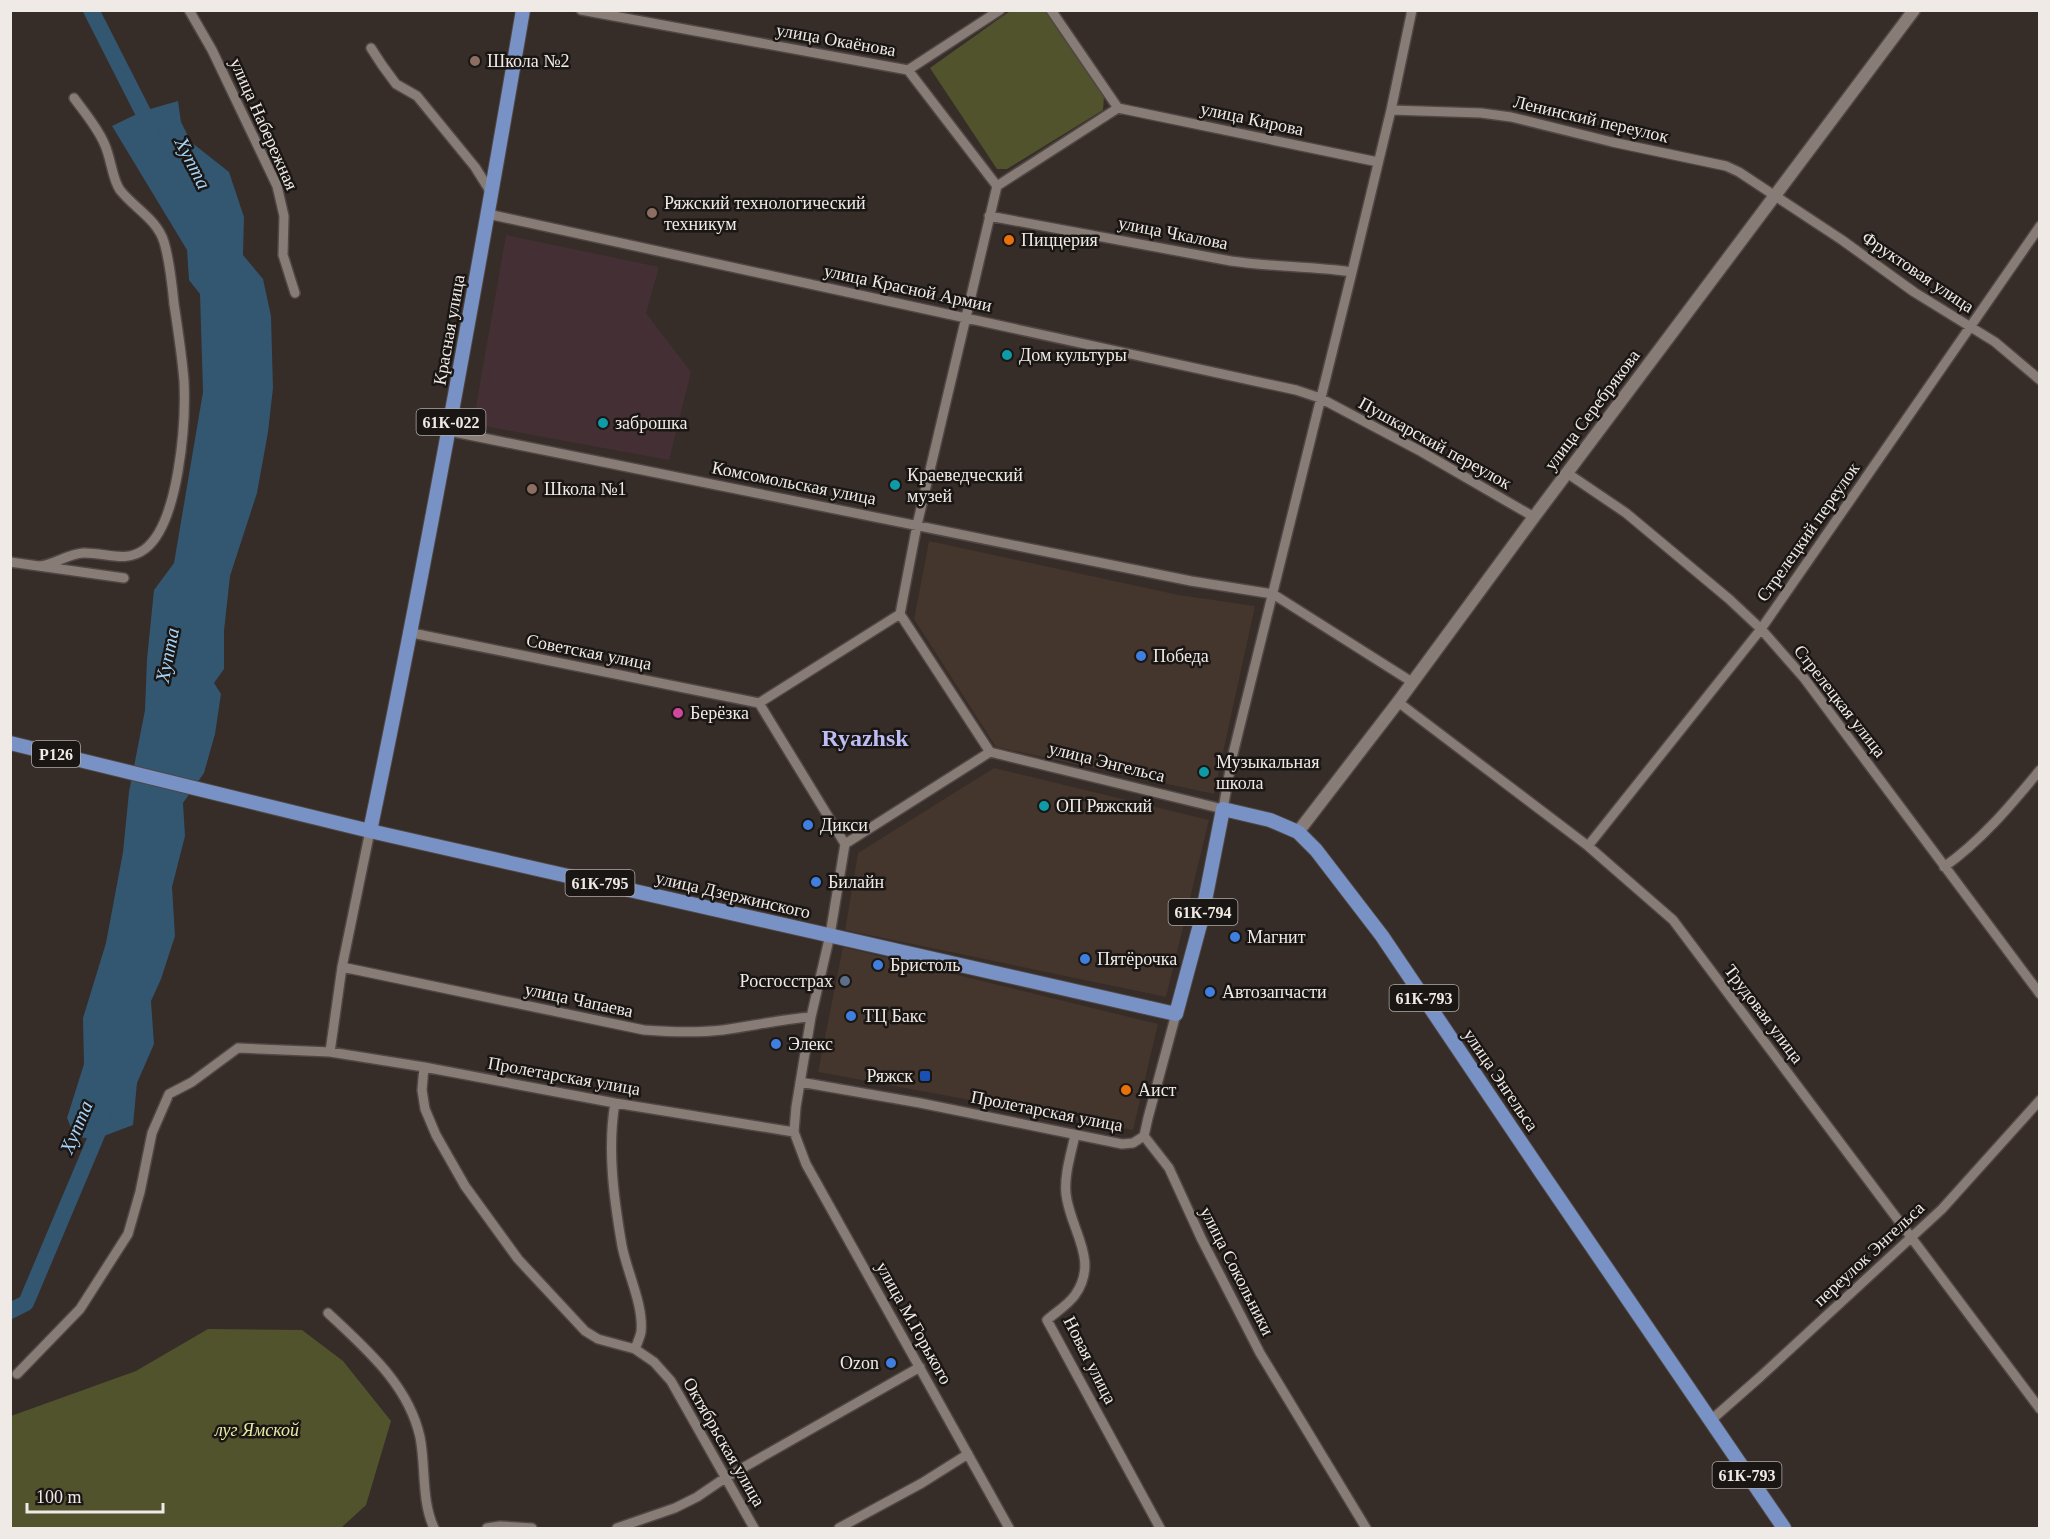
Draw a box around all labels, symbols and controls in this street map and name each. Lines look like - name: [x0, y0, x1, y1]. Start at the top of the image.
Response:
- street label: улица Окаёнова: [775, 20, 897, 60]
- place label: Школа №2: [487, 51, 569, 71]
- marker: Школа №2: [468, 54, 482, 68]
- street label: улица Набережная: [226, 55, 302, 193]
- street label: Ленинский переулок: [1511, 91, 1671, 147]
- street label: улица Кирова: [1199, 98, 1305, 140]
- water label: Хупта: [169, 132, 215, 193]
- place label: Ряжский технологический техникум: [664, 193, 866, 234]
- marker: Ряжский технологический техникум: [645, 206, 659, 220]
- street label: улица Чкалова: [1116, 213, 1230, 253]
- street label: Фруктовая улица: [1858, 227, 1978, 317]
- place label: Пиццерия: [1021, 230, 1098, 250]
- marker: Пиццерия: [1002, 233, 1016, 247]
- street label: улица Красной Армии: [822, 260, 994, 316]
- street label: Красная улица: [429, 273, 469, 387]
- place label: Дом культуры: [1019, 345, 1127, 365]
- street label: улица Серебрякова: [1540, 346, 1644, 474]
- marker: Дом культуры: [1000, 348, 1014, 362]
- street label: Пушкарский переулок: [1355, 393, 1515, 493]
- road number: 61К-022: [416, 409, 486, 435]
- place label: заброшка: [615, 413, 688, 433]
- marker: заброшка: [596, 416, 610, 430]
- street label: Комсомольская улица: [710, 457, 878, 509]
- street label: Стрелецкий переулок: [1752, 458, 1864, 605]
- place label: Краеведческий музей: [907, 465, 1023, 506]
- marker: Краеведческий музей: [888, 478, 902, 492]
- place label: Школа №1: [544, 479, 626, 499]
- marker: Школа №1: [525, 482, 539, 496]
- water label: Хупта: [151, 626, 184, 685]
- street label: Советская улица: [525, 630, 653, 674]
- street label: Стрелецкая улица: [1790, 641, 1890, 761]
- place label: Победа: [1153, 646, 1209, 666]
- marker: Победа: [1134, 649, 1148, 663]
- place label: Берёзка: [690, 703, 749, 723]
- marker: Берёзка: [671, 706, 685, 720]
- district label: Ryazhsk: [821, 725, 909, 751]
- street label: улица Энгельса: [1047, 738, 1167, 786]
- road number: Р126: [32, 741, 80, 767]
- place label: Музыкальная школа: [1216, 752, 1319, 793]
- marker: Музыкальная школа: [1197, 765, 1211, 779]
- place label: ОП Ряжский: [1056, 796, 1153, 816]
- marker: ОП Ряжский: [1037, 799, 1051, 813]
- place label: Дикси: [820, 815, 868, 835]
- marker: Дикси: [801, 818, 815, 832]
- street label: улица Дзержинского: [654, 867, 812, 923]
- road number: 61К-795: [566, 870, 634, 896]
- place label: Билайн: [828, 872, 885, 892]
- marker: Билайн: [809, 875, 823, 889]
- road number: 61К-794: [1168, 899, 1238, 925]
- place label: Магнит: [1247, 927, 1306, 947]
- marker: Магнит: [1228, 930, 1242, 944]
- place label: Пятёрочка: [1097, 949, 1177, 969]
- marker: Пятёрочка: [1078, 952, 1092, 966]
- place label: Бристоль: [890, 955, 961, 975]
- marker: Бристоль: [871, 958, 885, 972]
- street label: Трудовая улица: [1720, 961, 1808, 1067]
- place label: Росгосстрах: [740, 971, 833, 991]
- marker: Росгосстрах: [838, 974, 852, 988]
- street label: улица Чапаева: [523, 979, 635, 1021]
- place label: Автозапчасти: [1222, 982, 1327, 1002]
- marker: Автозапчасти: [1203, 985, 1217, 999]
- road number: 61К-793: [1390, 985, 1458, 1011]
- place label: ТЦ Бакс: [863, 1006, 926, 1026]
- marker: ТЦ Бакс: [844, 1009, 858, 1023]
- street label: улица Энгельса: [1459, 1025, 1543, 1135]
- place label: Элекс: [788, 1034, 833, 1054]
- marker: Элекс: [769, 1037, 783, 1051]
- street label: Пролетарская улица: [486, 1053, 642, 1099]
- place label: Ряжск: [867, 1066, 913, 1086]
- marker: Ряжск: [918, 1069, 932, 1083]
- place label: Аист: [1138, 1080, 1177, 1100]
- marker: Аист: [1119, 1083, 1133, 1097]
- street label: Пролетарская улица: [969, 1086, 1125, 1136]
- water label: Хупта: [55, 1097, 98, 1158]
- street label: переулок Энгельса: [1810, 1198, 1928, 1310]
- street label: улица Сокольники: [1196, 1203, 1278, 1339]
- street label: улица М.Горького: [872, 1258, 956, 1388]
- street label: Новая улица: [1059, 1313, 1121, 1407]
- place label: Ozon: [840, 1353, 879, 1373]
- marker: Ozon: [884, 1356, 898, 1370]
- street label: Октябрьская улица: [679, 1374, 769, 1510]
- park label: луг Ямской: [214, 1420, 299, 1440]
- road number: 61К-793: [1712, 1462, 1782, 1488]
- scale bar: [27, 1476, 164, 1514]
- text: 100 m: [36, 1487, 82, 1507]

